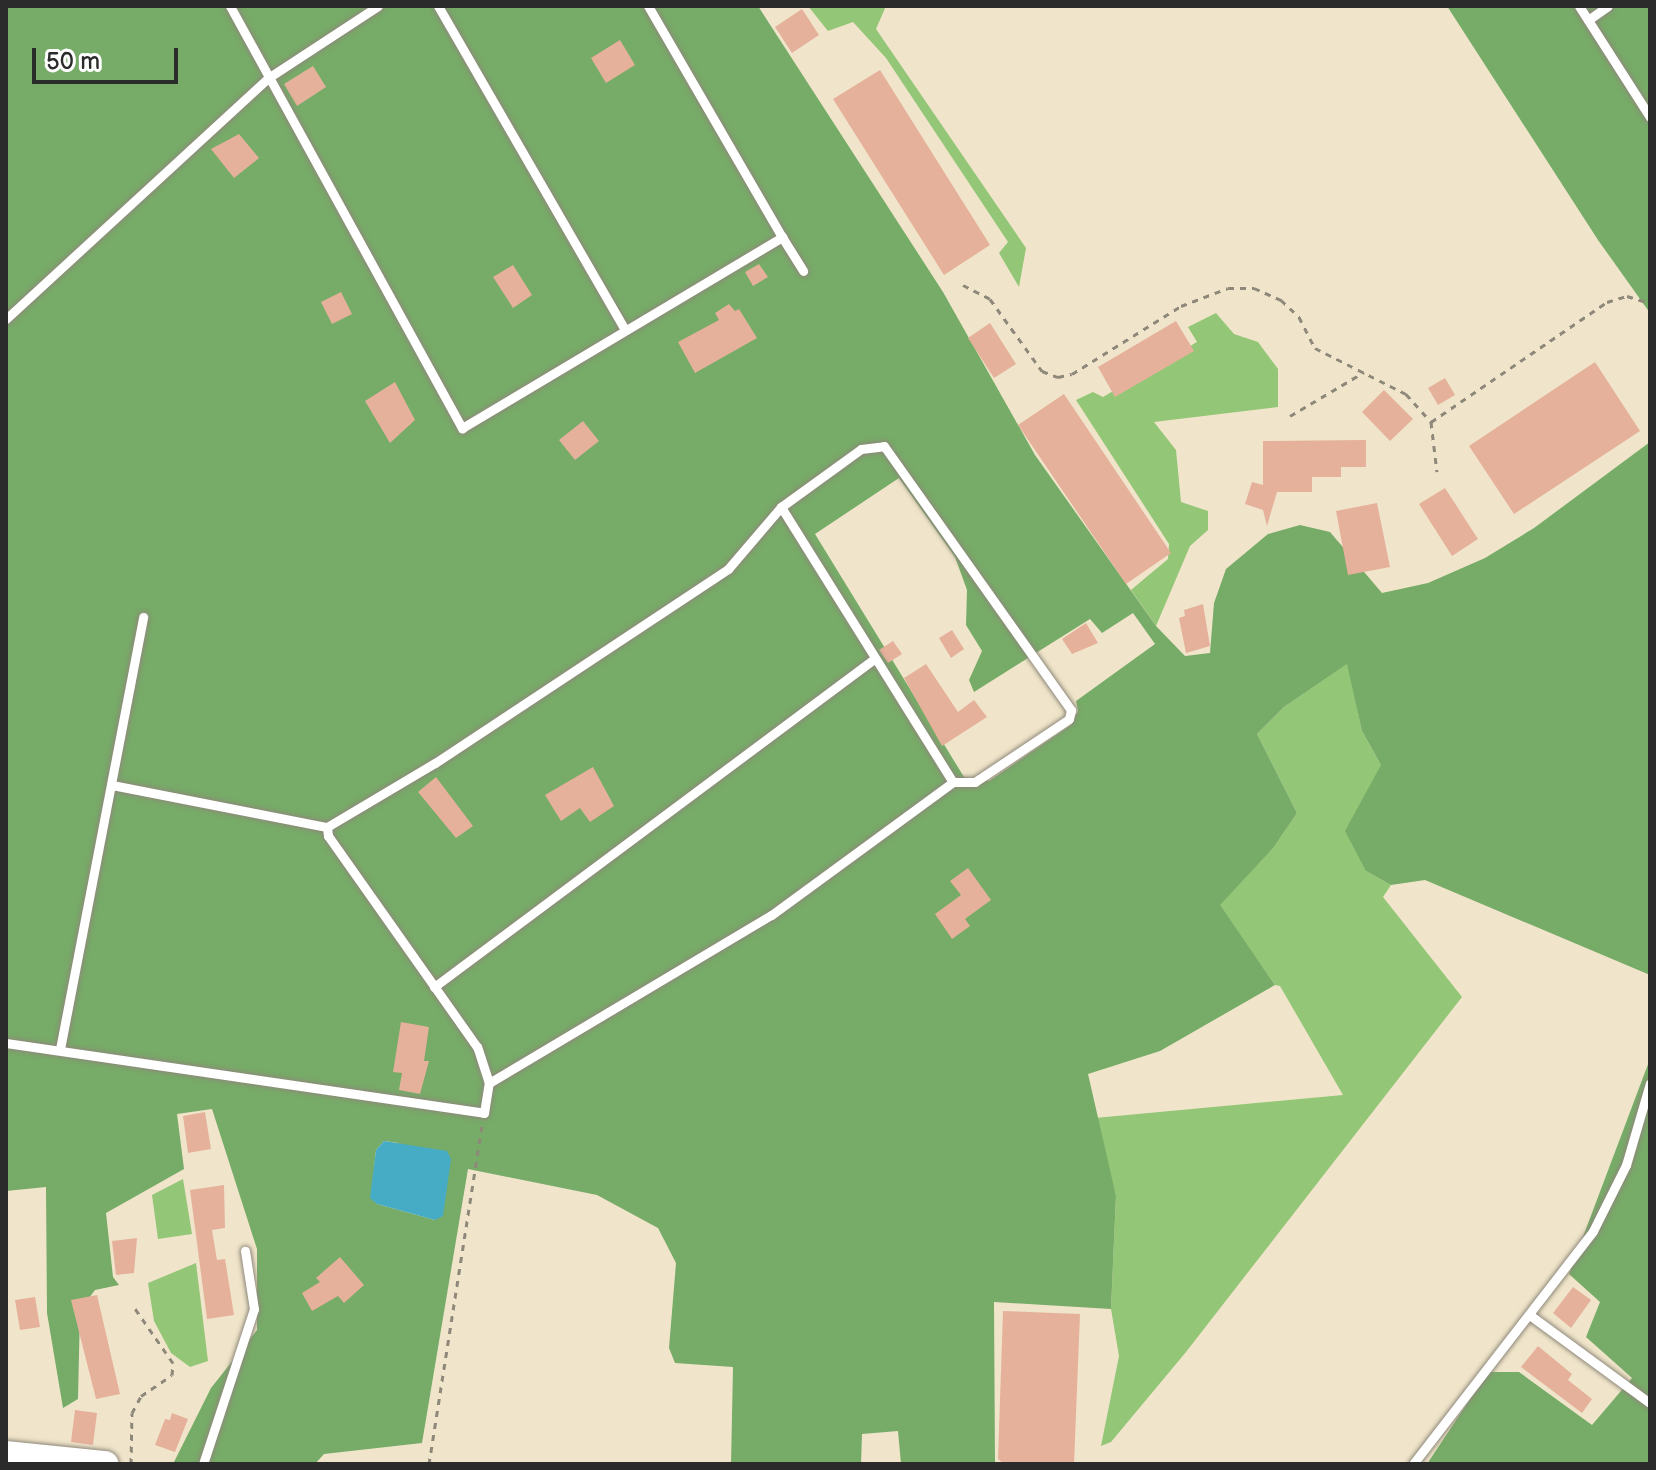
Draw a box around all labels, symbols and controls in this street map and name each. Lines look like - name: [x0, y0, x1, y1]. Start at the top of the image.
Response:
- scale bar: [36, 32, 182, 82]
- text: 50 m: [46, 47, 100, 76]

